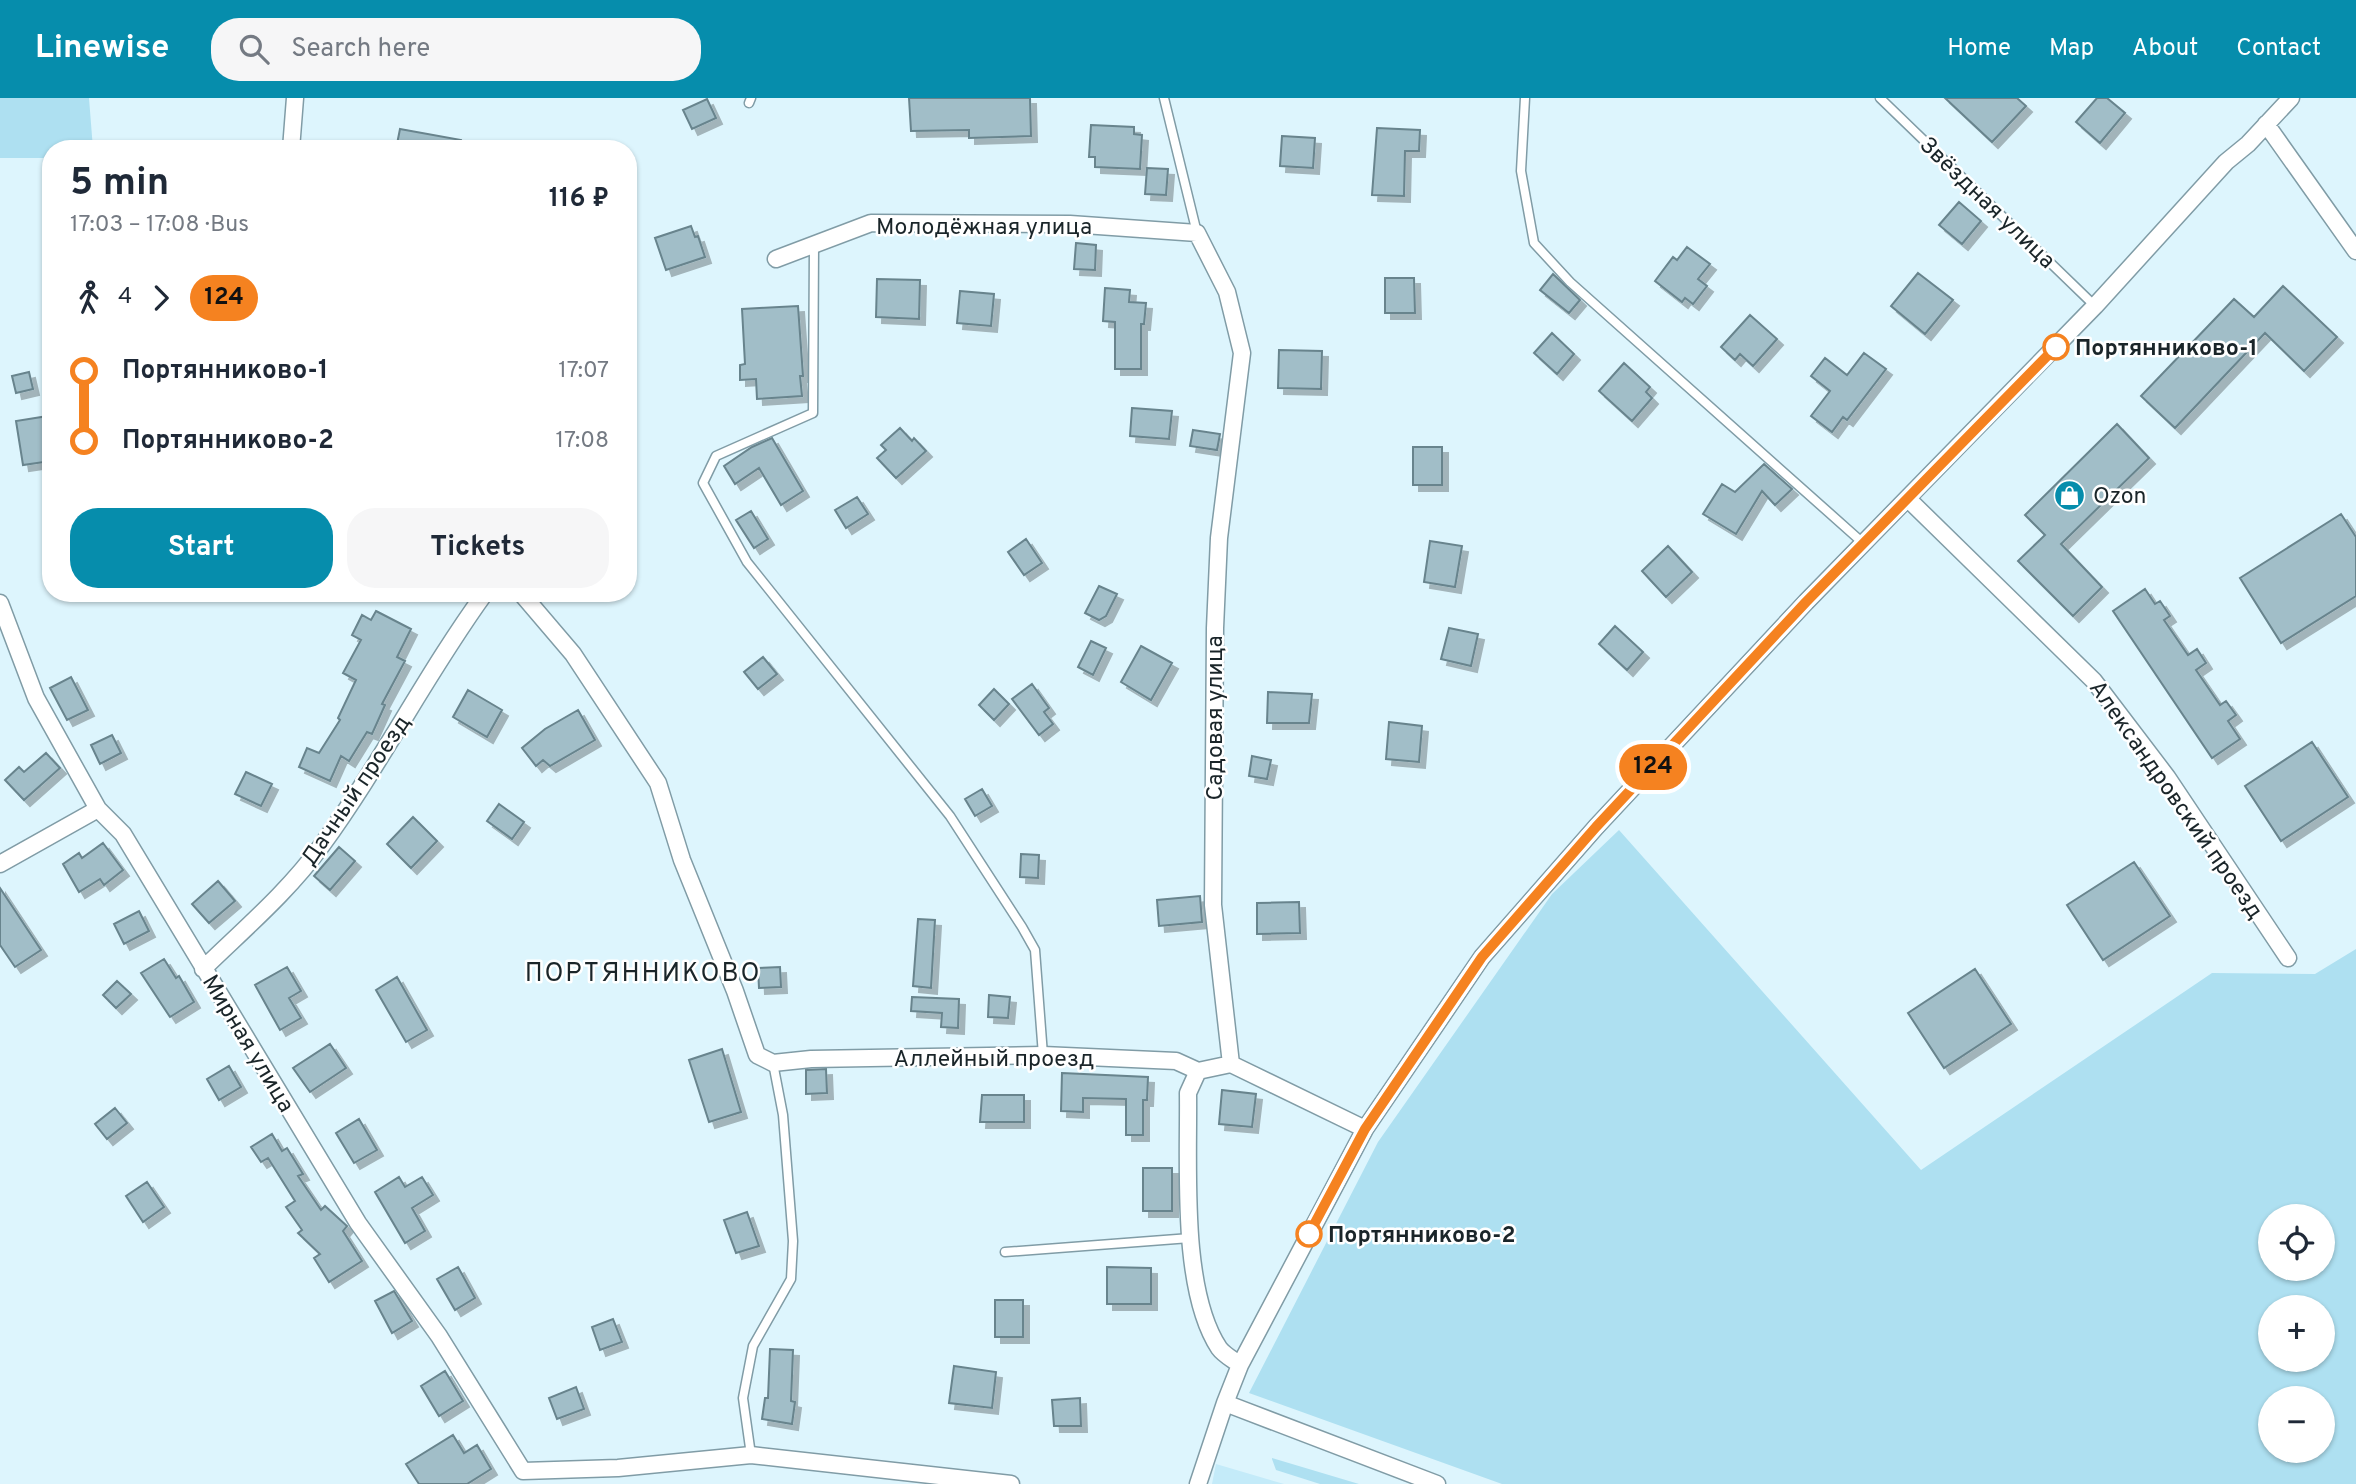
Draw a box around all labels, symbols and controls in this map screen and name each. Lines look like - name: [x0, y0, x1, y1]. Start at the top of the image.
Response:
- search box: [211, 18, 701, 81]
- text: Linewise: [35, 28, 169, 70]
- icon: search: [235, 30, 273, 68]
- text: Search here: [291, 33, 430, 66]
- text: Home: [1947, 34, 2011, 64]
- text: Map: [2049, 34, 2094, 64]
- text: About: [2132, 34, 2198, 64]
- text: Contact: [2236, 34, 2321, 64]
- street label: Звёздная улица: [1912, 132, 2060, 276]
- text: 5 min: [70, 160, 169, 209]
- text: 116 ₽: [549, 183, 609, 216]
- text: 17:03 – 17:08 · Bus: [70, 211, 249, 240]
- street label: Молодёжная улица: [876, 214, 1092, 243]
- icon: walk: [70, 279, 108, 317]
- icon: forward: [142, 279, 180, 317]
- text: 4: [118, 283, 132, 312]
- text: 124: [204, 283, 244, 313]
- marker: Портянниково-1: [2043, 334, 2069, 360]
- place label: Портянниково-1: [2075, 335, 2258, 364]
- text: Портянниково-1: [122, 355, 328, 388]
- text: 17:07: [558, 357, 609, 386]
- text: Портянниково-2: [122, 425, 334, 458]
- text: 17:08: [555, 427, 609, 456]
- shop icon: Ozon: [2053, 478, 2087, 512]
- place label: Ozon: [2093, 483, 2146, 512]
- button: Start: [70, 508, 333, 588]
- button: Tickets: [347, 508, 609, 588]
- street label: Садовая улица: [1202, 635, 1231, 801]
- street label: Александровский проезд: [2081, 676, 2268, 925]
- street label: Дачный проезд: [296, 710, 418, 872]
- line badge: 124: [1613, 744, 1693, 790]
- text: 124: [1633, 752, 1673, 782]
- district label: ПОРТЯННИКОВО: [525, 958, 761, 991]
- street label: Мирная улица: [194, 970, 299, 1118]
- street label: Аллейный проезд: [894, 1046, 1094, 1075]
- map controls: [2258, 1204, 2335, 1463]
- button: locate: [2258, 1204, 2335, 1281]
- marker: Портянниково-2: [1296, 1221, 1322, 1247]
- place label: Портянниково-2: [1328, 1222, 1516, 1251]
- button: +: [2258, 1295, 2335, 1372]
- button: −: [2258, 1386, 2335, 1463]

